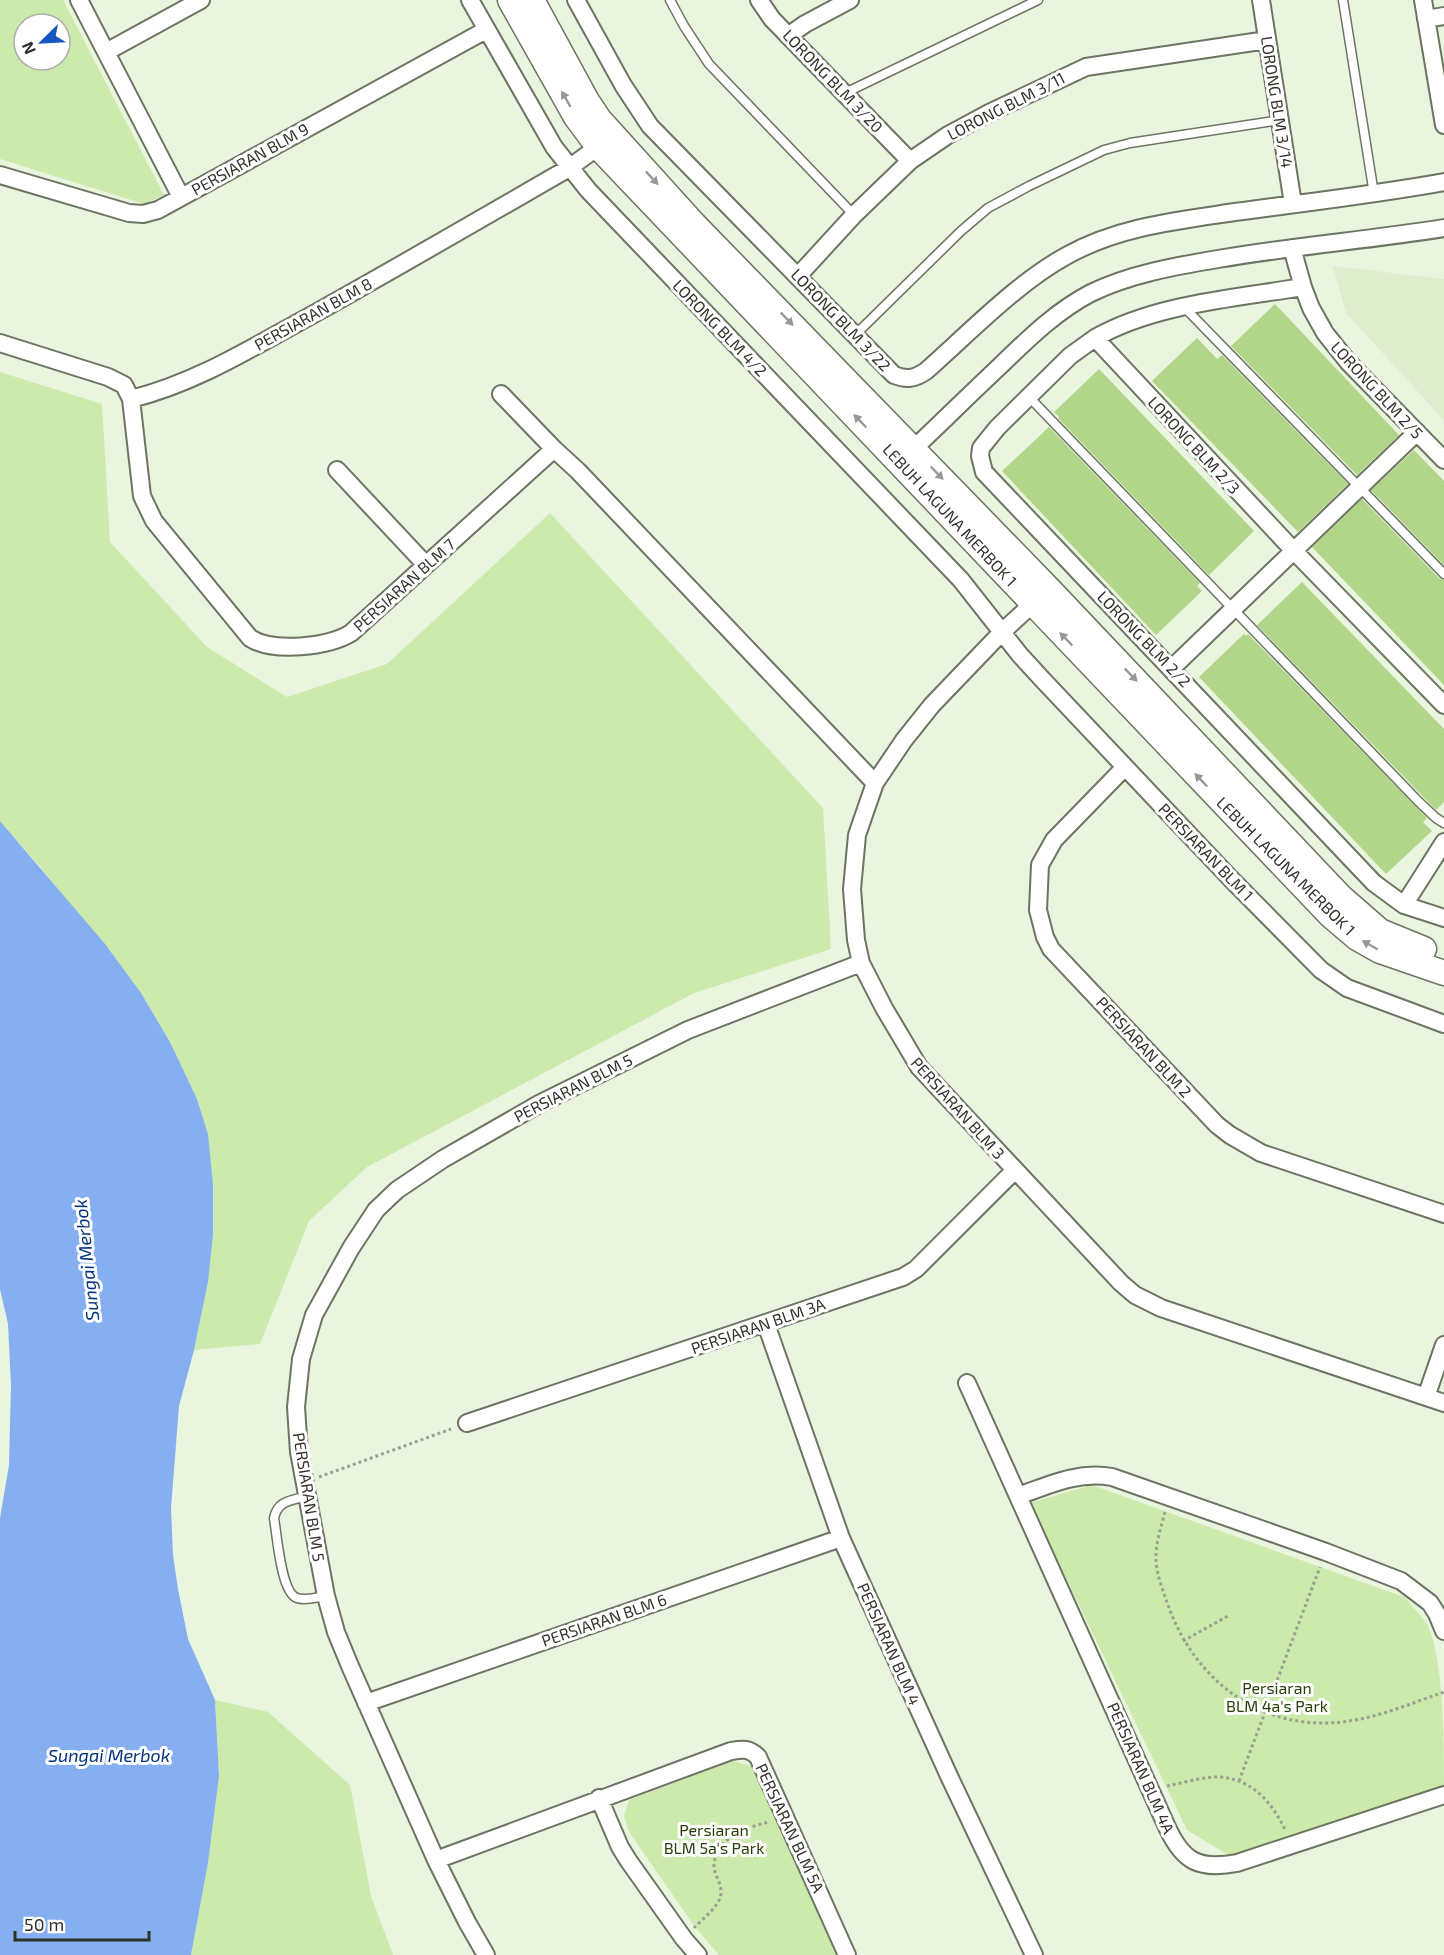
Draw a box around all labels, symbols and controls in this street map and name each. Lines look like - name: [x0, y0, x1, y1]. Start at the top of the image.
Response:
- north arrow: [12, 12, 72, 72]
- street label: LORONG BLM 3/20: [779, 25, 887, 136]
- street label: LORONG BLM 3/14: [1258, 35, 1297, 169]
- text: N: [17, 39, 39, 57]
- street label: LORONG BLM 3/11: [944, 68, 1068, 143]
- one-way arrow: [561, 90, 571, 107]
- street label: PERSIARAN BLM 9: [188, 118, 312, 199]
- one-way arrow: [645, 170, 658, 185]
- street label: LORONG BLM 3/22: [788, 264, 895, 375]
- street label: PERSIARAN BLM 8: [251, 273, 375, 354]
- street label: LORONG BLM 4/2: [669, 275, 771, 380]
- one-way arrow: [779, 311, 793, 325]
- street label: LORONG BLM 2/5: [1328, 337, 1427, 442]
- street label: LORONG BLM 2/3: [1144, 392, 1244, 497]
- one-way arrow: [853, 413, 867, 428]
- street label: LEBUH LAGUNA MERBOK 1: [879, 439, 1021, 590]
- one-way arrow: [930, 466, 944, 480]
- street label: PERSIARAN BLM 7: [349, 534, 458, 635]
- street label: LORONG BLM 2/2: [1094, 587, 1195, 691]
- one-way arrow: [1059, 631, 1073, 646]
- one-way arrow: [1123, 667, 1137, 681]
- one-way arrow: [1194, 772, 1208, 787]
- street label: LEBUH LAGUNA MERBOK 1: [1213, 792, 1360, 939]
- street label: PERSIARAN BLM 1: [1155, 799, 1258, 904]
- one-way arrow: [1361, 940, 1378, 950]
- street label: PERSIARAN BLM 2: [1093, 992, 1196, 1101]
- street label: PERSIARAN BLM 5: [510, 1049, 635, 1126]
- street label: PERSIARAN BLM 3: [908, 1053, 1009, 1163]
- water label: Sungai Merbok: [69, 1198, 103, 1322]
- street label: PERSIARAN BLM 3A: [688, 1294, 827, 1357]
- street label: PERSIARAN BLM 5: [290, 1431, 329, 1563]
- street label: PERSIARAN BLM 4: [854, 1580, 925, 1708]
- street label: PERSIARAN BLM 6: [539, 1589, 669, 1650]
- park label: Persiaran BLM 4a's Park: [1226, 1678, 1328, 1715]
- street label: PERSIARAN BLM 4A: [1104, 1699, 1179, 1836]
- water label: Sungai Merbok: [48, 1744, 170, 1766]
- street label: PERSIARAN BLM 5A: [752, 1760, 829, 1895]
- park label: Persiaran BLM 5a's Park: [664, 1820, 764, 1857]
- scale bar: [15, 1904, 148, 1942]
- text: 50 m: [24, 1913, 64, 1935]

